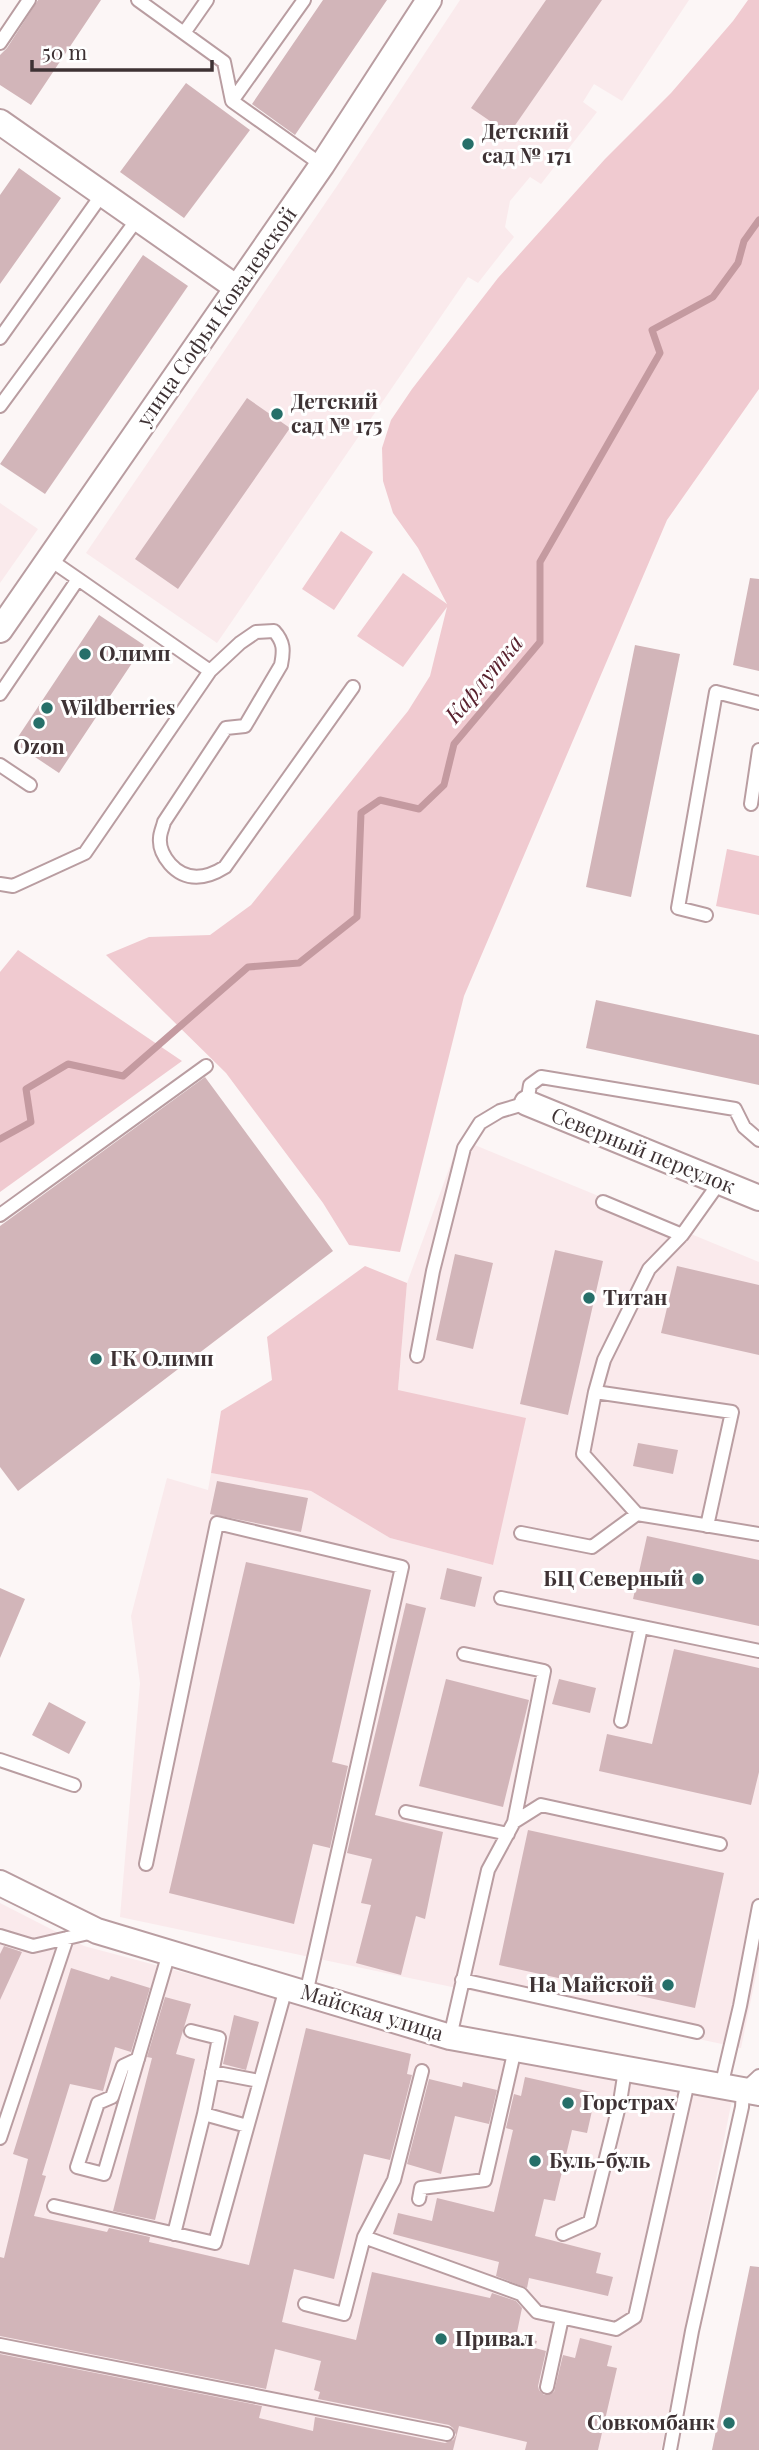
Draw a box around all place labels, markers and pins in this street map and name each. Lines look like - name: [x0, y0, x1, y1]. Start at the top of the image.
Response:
- place label: Детский сад № 171: [482, 116, 572, 168]
- marker: Детский сад № 171: [460, 136, 476, 152]
- place label: Детский сад № 175: [291, 386, 382, 438]
- marker: Детский сад № 175: [269, 406, 285, 422]
- place label: Олимп: [99, 638, 171, 666]
- marker: Олимп: [77, 646, 93, 662]
- place label: Wildberries: [60, 692, 176, 720]
- marker: Wildberries: [39, 700, 55, 716]
- marker: Ozon: [31, 715, 47, 731]
- place label: Ozon: [13, 731, 65, 759]
- place label: Титан: [603, 1282, 667, 1310]
- marker: Титан: [581, 1290, 597, 1306]
- place label: ГК Олимп: [110, 1343, 214, 1371]
- marker: ГК Олимп: [88, 1351, 104, 1367]
- place label: БЦ Северный: [543, 1563, 684, 1591]
- marker: БЦ Северный: [690, 1571, 706, 1587]
- place label: На Майской: [529, 1969, 654, 1997]
- marker: На Майской: [660, 1977, 676, 1993]
- place label: Горстрах: [582, 2087, 676, 2115]
- marker: Горстрах: [560, 2095, 576, 2111]
- place label: Буль-буль: [549, 2145, 650, 2173]
- marker: Буль-буль: [527, 2153, 543, 2169]
- place label: Привал: [455, 2323, 534, 2351]
- marker: Привал: [433, 2331, 449, 2347]
- place label: Совкомбанк: [587, 2407, 715, 2435]
- marker: Совкомбанк: [721, 2415, 737, 2431]

